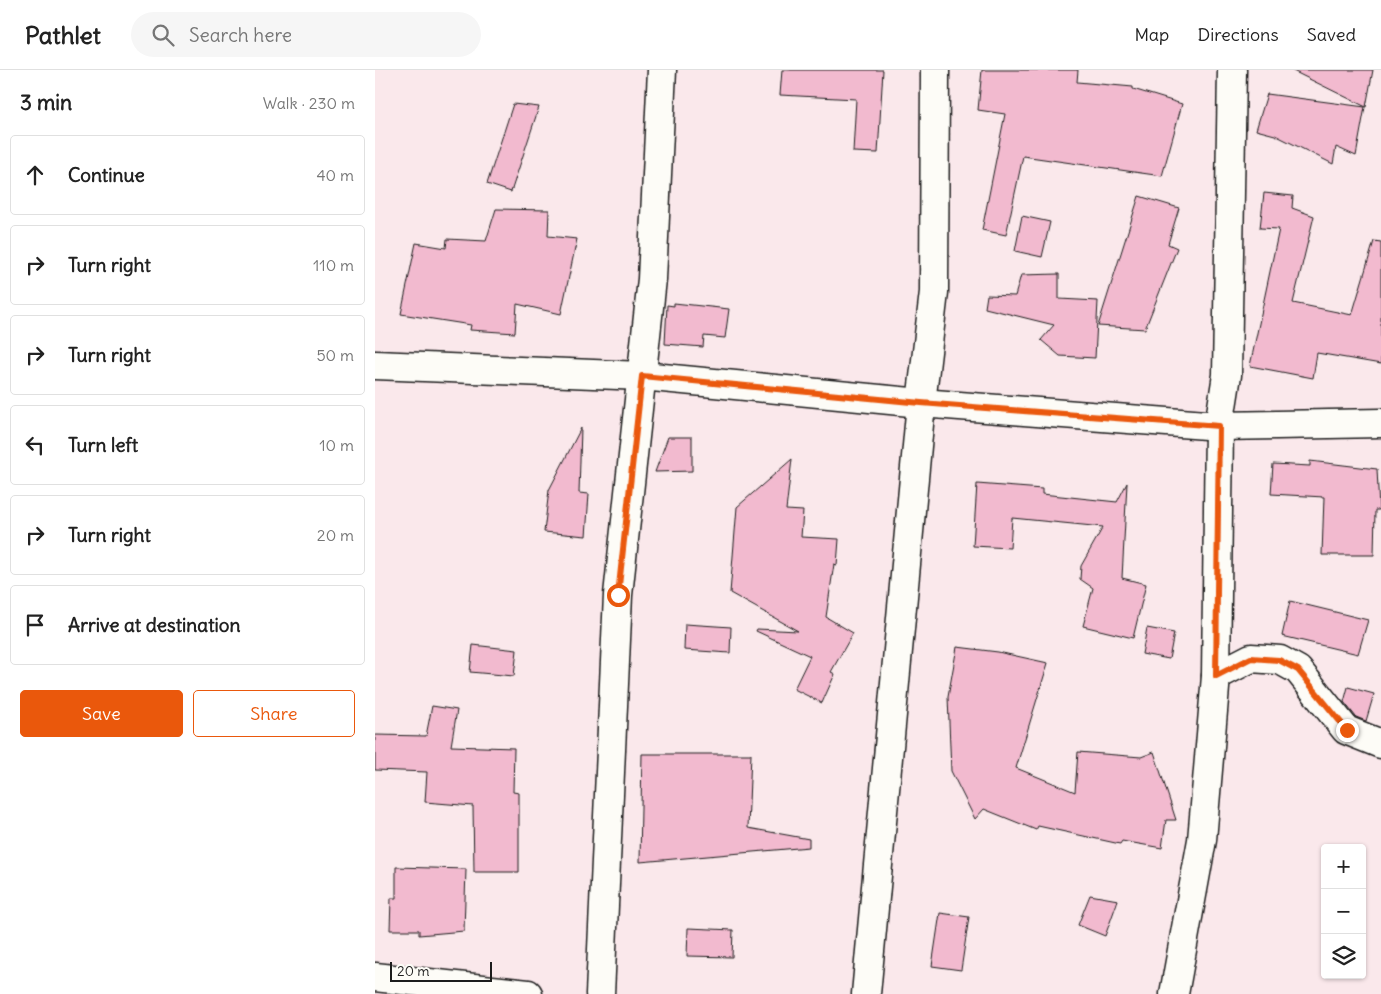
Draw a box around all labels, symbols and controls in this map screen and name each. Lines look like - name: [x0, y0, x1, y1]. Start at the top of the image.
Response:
- search box: [131, 12, 481, 57]
- text: Pathlet: [25, 20, 101, 50]
- icon: search: [149, 21, 177, 49]
- text: Search here: [189, 23, 292, 47]
- text: Map: [1134, 23, 1169, 46]
- text: Directions: [1197, 23, 1279, 46]
- text: Saved: [1307, 23, 1356, 46]
- text: 3 min: [20, 89, 72, 116]
- text: Walk · 230 m: [263, 93, 355, 113]
- icon: ahead: [21, 161, 49, 189]
- text: Continue: [68, 163, 145, 187]
- text: 40 m: [316, 165, 354, 185]
- icon: right: [21, 251, 49, 279]
- text: Turn right: [68, 253, 151, 277]
- text: 110 m: [313, 255, 354, 275]
- icon: right: [21, 341, 49, 369]
- text: Turn right: [68, 343, 151, 367]
- text: 50 m: [316, 345, 354, 365]
- icon: left: [21, 431, 49, 459]
- text: Turn left: [68, 433, 138, 457]
- text: 10 m: [319, 435, 354, 455]
- icon: right: [21, 521, 49, 549]
- text: Turn right: [68, 523, 151, 547]
- text: 20 m: [317, 525, 354, 545]
- route start: [607, 584, 630, 607]
- icon: arrive: [21, 611, 49, 639]
- text: Arrive at destination: [68, 613, 241, 637]
- button: Save: [20, 690, 183, 737]
- button: Share: [193, 690, 355, 737]
- route end: [1336, 719, 1359, 742]
- map controls: [1321, 844, 1366, 979]
- button: +: [1321, 844, 1366, 889]
- button: −: [1321, 889, 1366, 934]
- button: layers: [1321, 934, 1366, 979]
- scale bar: [390, 959, 493, 982]
- text: 20 m: [397, 962, 430, 980]

